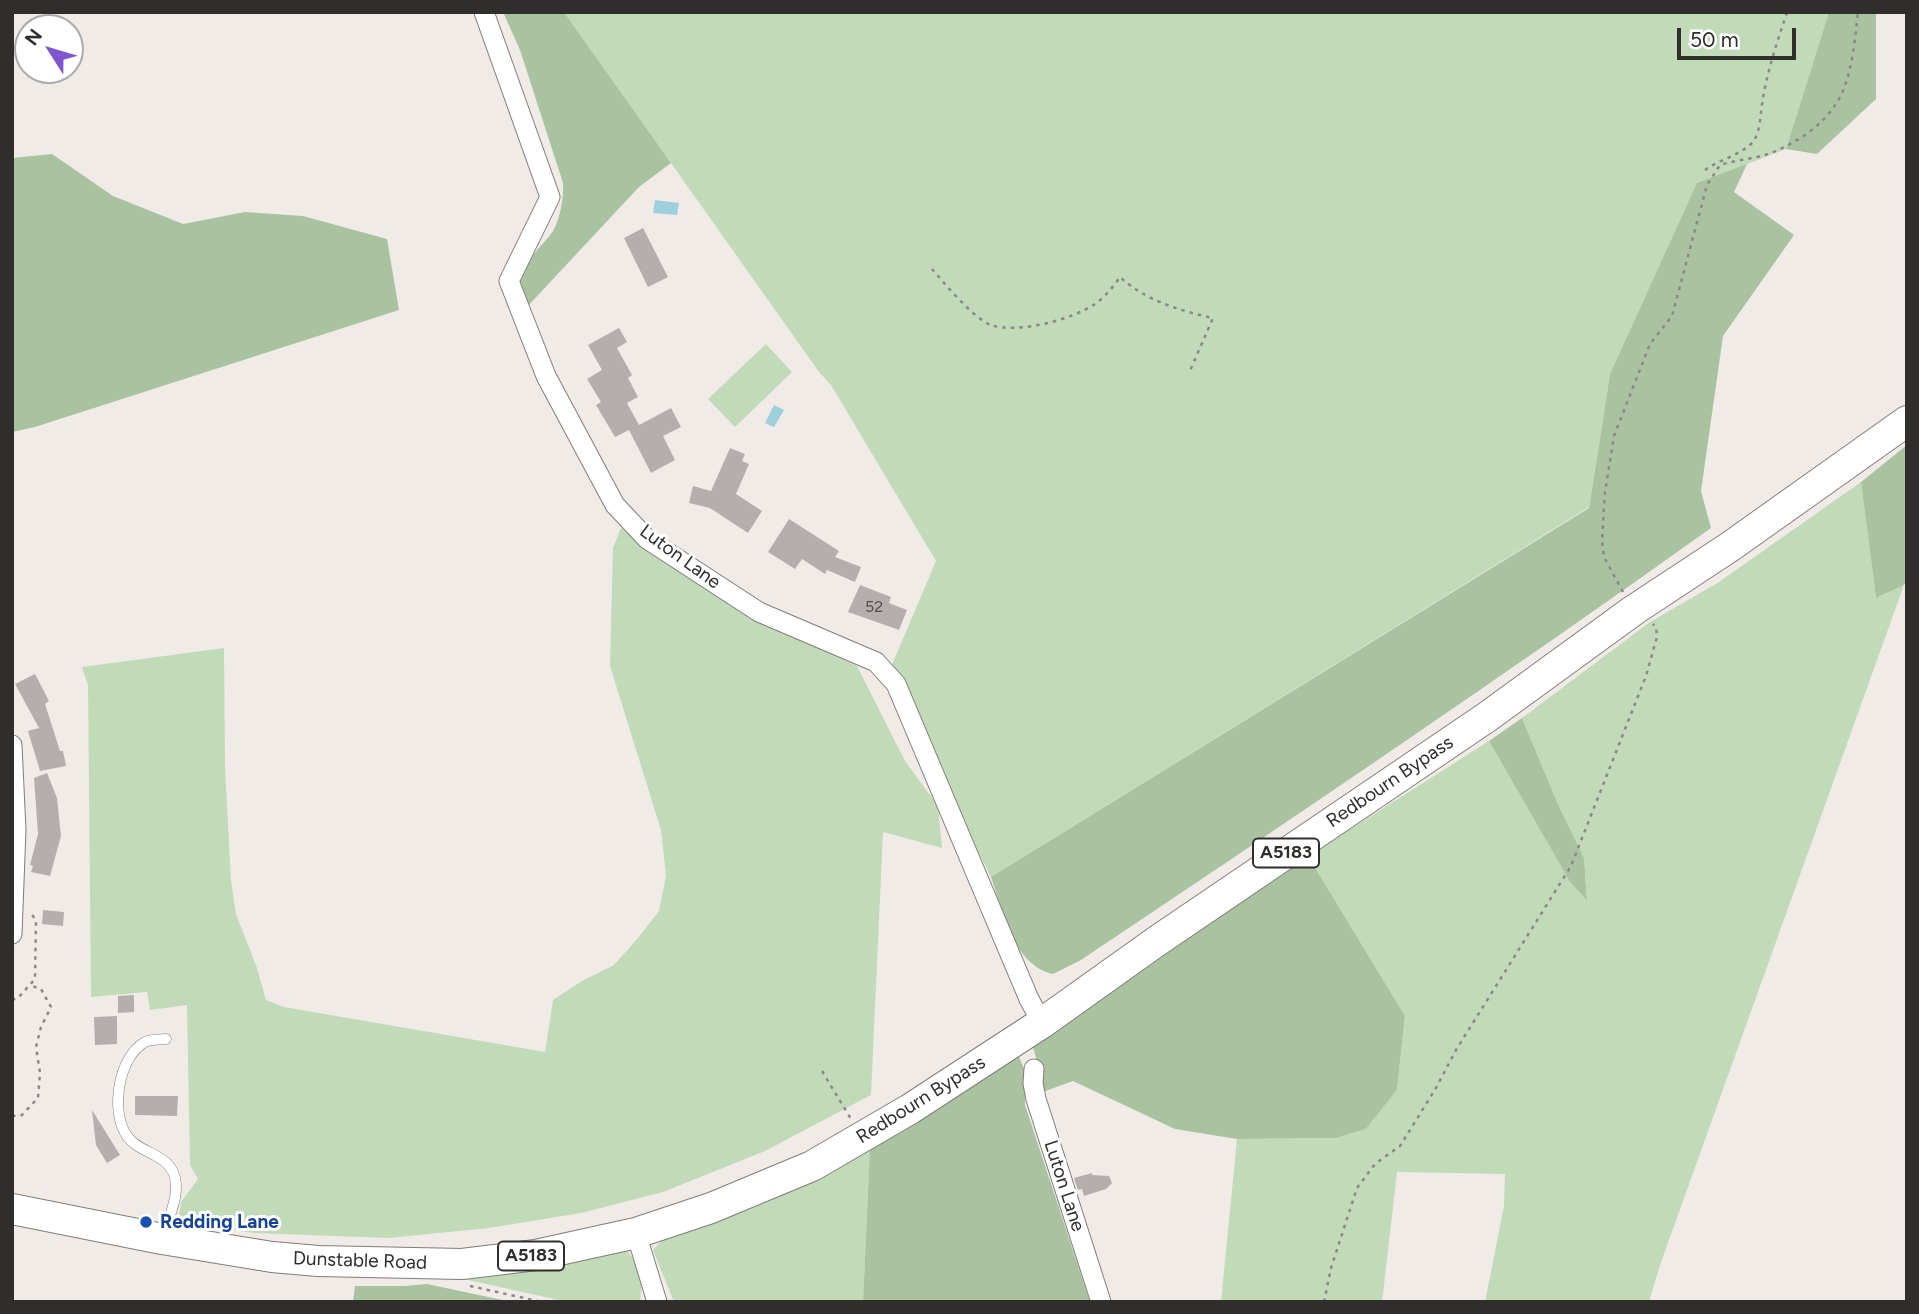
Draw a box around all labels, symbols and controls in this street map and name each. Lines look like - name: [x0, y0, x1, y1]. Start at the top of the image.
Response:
- north arrow: [14, 14, 84, 84]
- scale bar: [1681, 14, 1800, 58]
- text: N: [20, 24, 47, 50]
- text: 50 m: [1690, 27, 1739, 52]
- street label: Luton Lane: [635, 520, 725, 594]
- house number: 52: [865, 597, 883, 617]
- street label: Redbourn Bypass: [1322, 731, 1458, 833]
- road number: A5183: [1253, 838, 1319, 868]
- street label: Redbourn Bypass: [852, 1051, 990, 1149]
- street label: Luton Lane: [1039, 1138, 1089, 1234]
- place label: Redding Lane: [160, 1211, 279, 1233]
- marker: Redding Lane: [138, 1214, 154, 1230]
- road number: A5183: [498, 1241, 564, 1270]
- street label: Dunstable Road: [293, 1247, 427, 1275]

